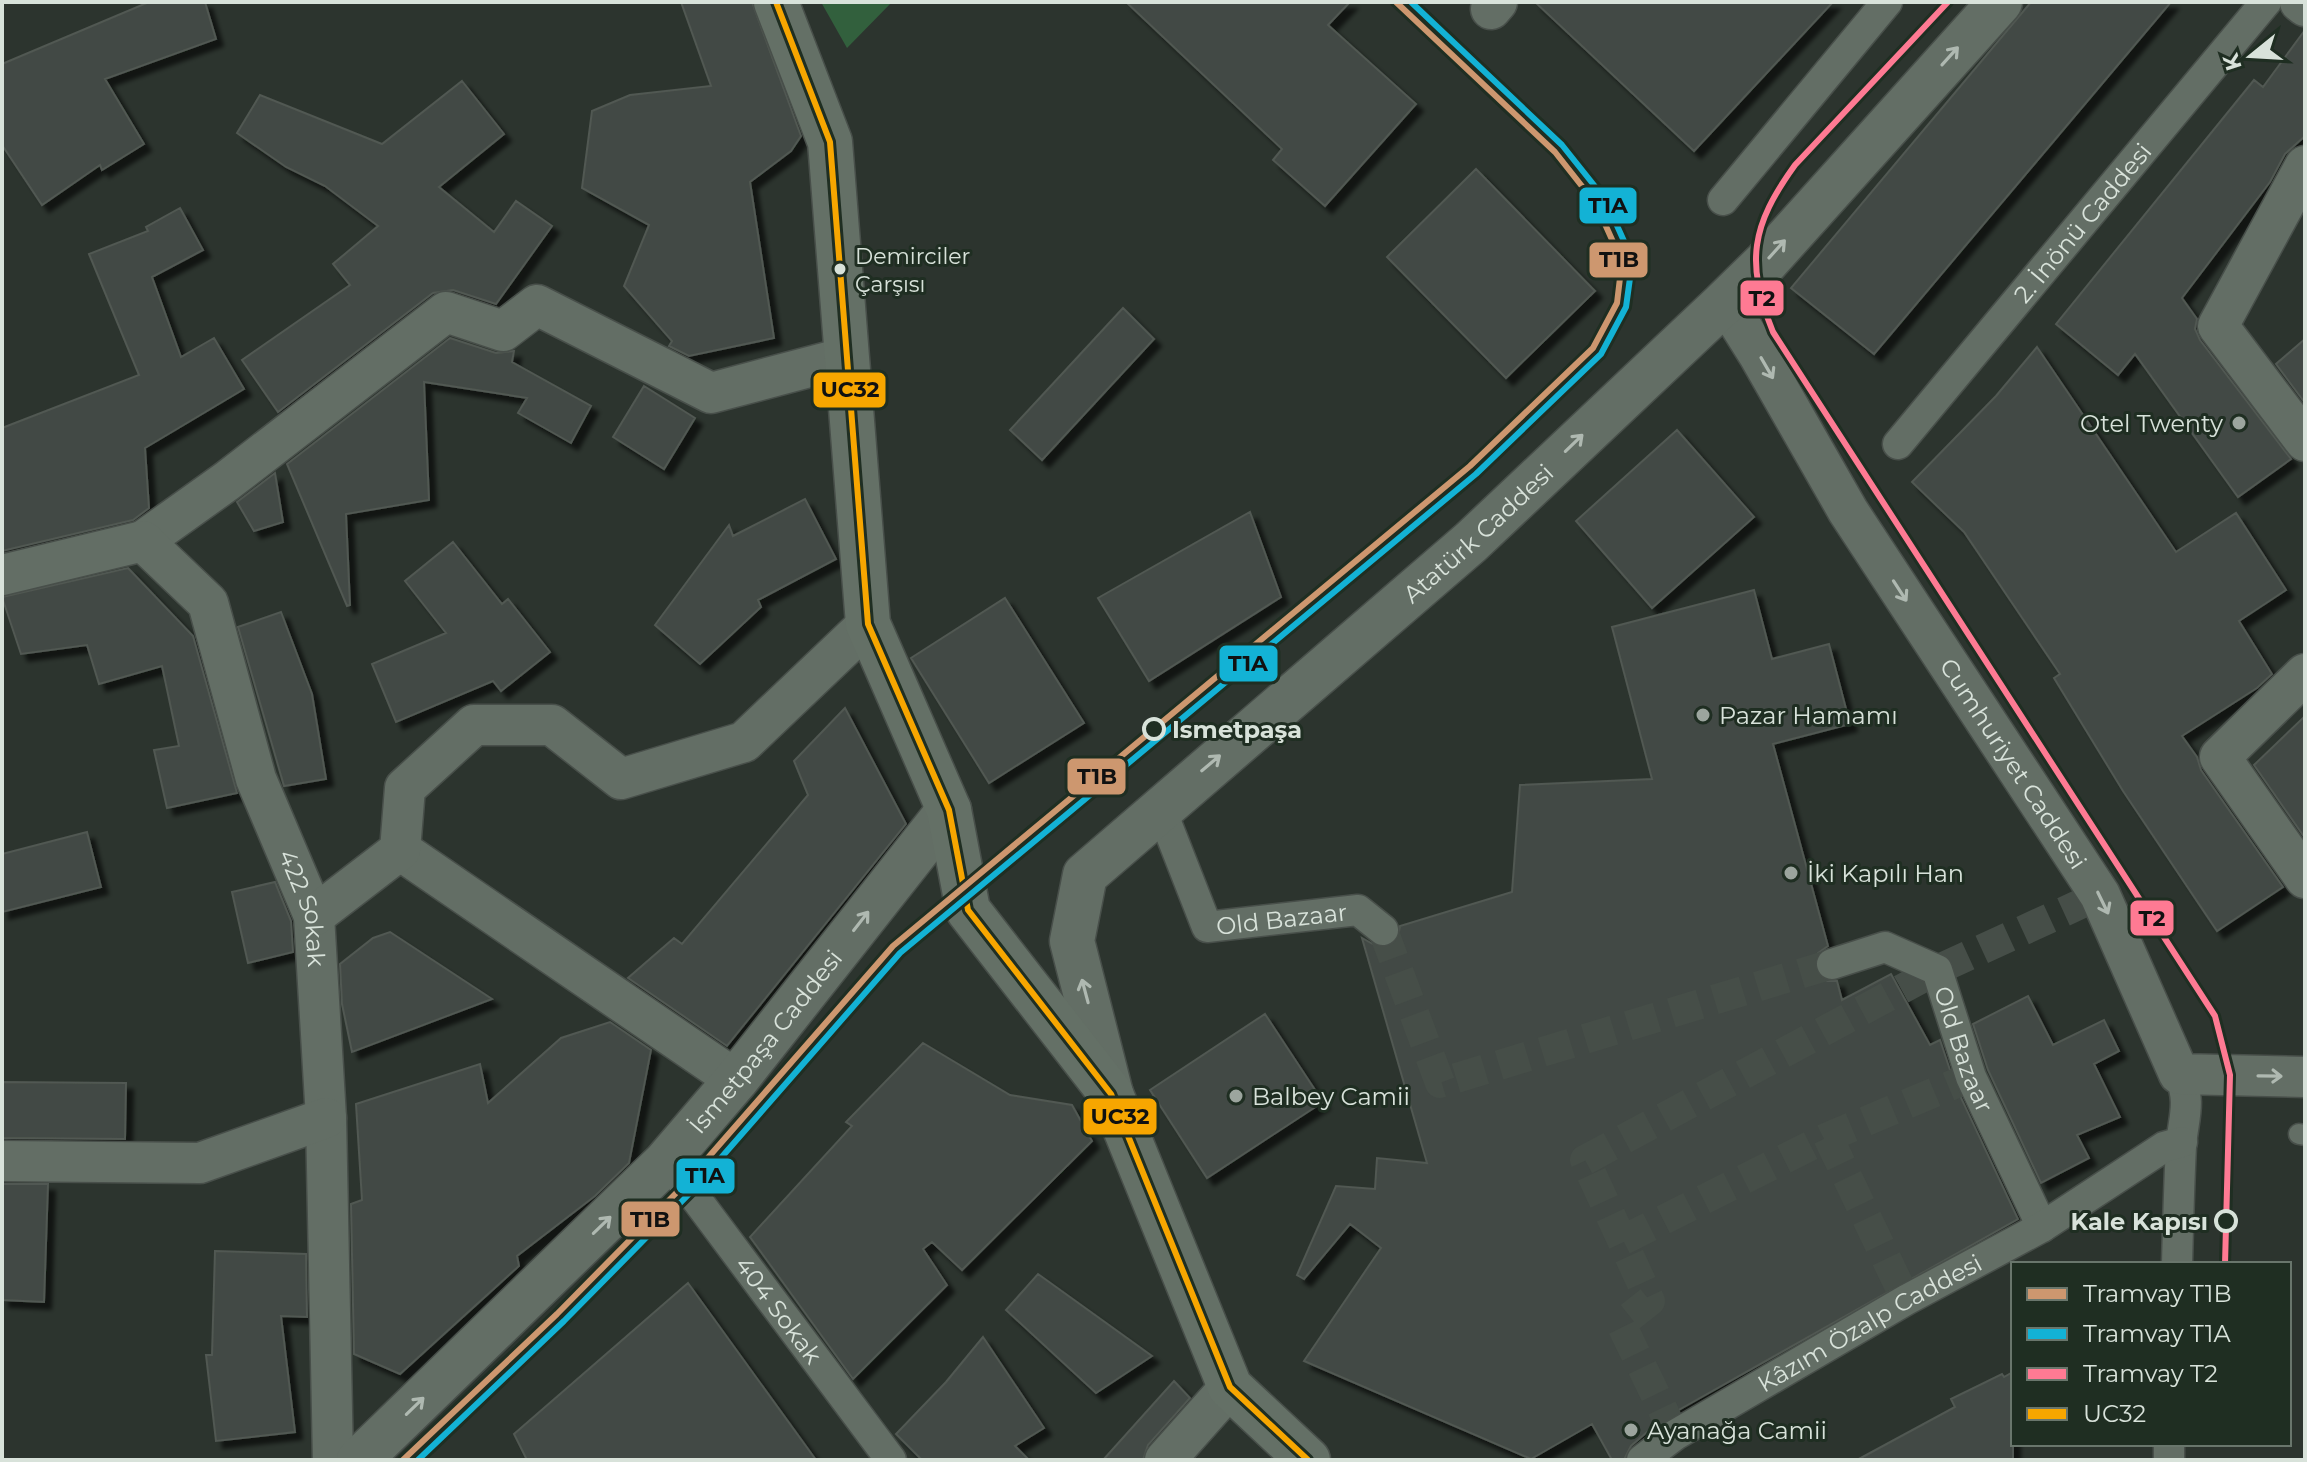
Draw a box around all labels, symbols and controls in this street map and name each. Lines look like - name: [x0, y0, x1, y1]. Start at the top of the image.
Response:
- north arrow: [2211, 16, 2291, 96]
- one-way arrow: [1941, 46, 1959, 66]
- text: K: [2217, 49, 2248, 74]
- street label: 2. İnönü Caddesi: [2008, 137, 2157, 308]
- line badge: T1A: [1578, 186, 1638, 225]
- text: T1A: [1588, 192, 1629, 219]
- one-way arrow: [1768, 240, 1786, 260]
- line badge: T1B: [1588, 241, 1649, 279]
- place label: Demirciler Çarşısı: [855, 243, 970, 298]
- text: T1B: [1599, 246, 1639, 273]
- marker: Demirciler Çarşısı: [832, 261, 848, 277]
- line badge: T2: [1739, 279, 1785, 317]
- text: T2: [1748, 285, 1776, 312]
- one-way arrow: [1759, 356, 1775, 379]
- line badge: UC32: [812, 371, 887, 409]
- text: UC32: [820, 376, 880, 403]
- place label: Otel Twenty: [2080, 409, 2223, 438]
- marker: Otel Twenty: [2230, 414, 2248, 432]
- one-way arrow: [1564, 434, 1584, 453]
- street label: Atatürk Caddesi: [1397, 458, 1559, 609]
- one-way arrow: [1893, 579, 1909, 602]
- line badge: T1A: [1218, 644, 1279, 683]
- text: T1A: [1228, 650, 1269, 677]
- street label: Cumhuriyet Caddesi: [1934, 653, 2093, 874]
- place label: Pazar Hamamı: [1719, 701, 1898, 730]
- marker: Pazar Hamamı: [1694, 706, 1712, 724]
- place label: Ismetpaşa: [1172, 715, 1302, 744]
- marker: Ismetpaşa: [1143, 718, 1165, 740]
- one-way arrow: [1201, 754, 1221, 772]
- line badge: T1B: [1066, 757, 1127, 796]
- text: T1B: [1077, 763, 1117, 790]
- street label: 422 Sokak: [273, 845, 332, 968]
- place label: İki Kapılı Han: [1807, 859, 1964, 888]
- marker: İki Kapılı Han: [1782, 864, 1800, 882]
- one-way arrow: [2096, 890, 2111, 914]
- street label: Old Bazaar: [1215, 897, 1349, 940]
- line badge: T2: [2129, 899, 2175, 937]
- text: T2: [2138, 905, 2166, 932]
- one-way arrow: [852, 911, 870, 932]
- street label: İsmetpaşa Caddesi: [682, 944, 848, 1139]
- one-way arrow: [1076, 979, 1091, 1005]
- street label: Old Bazaar: [1929, 982, 2000, 1117]
- one-way arrow: [2256, 1068, 2283, 1084]
- place label: Balbey Camii: [1252, 1082, 1410, 1111]
- marker: Balbey Camii: [1227, 1087, 1245, 1105]
- line badge: UC32: [1082, 1097, 1158, 1136]
- text: UC32: [1090, 1103, 1150, 1130]
- line badge: T1A: [675, 1157, 736, 1195]
- text: T1A: [685, 1162, 726, 1189]
- line badge: T1B: [620, 1200, 681, 1238]
- text: T1B: [630, 1206, 670, 1233]
- place label: Kale Kapısı: [2071, 1207, 2208, 1236]
- marker: Kale Kapısı: [2215, 1210, 2237, 1232]
- one-way arrow: [592, 1215, 612, 1234]
- street label: Kâzım Özalp Caddesi: [1752, 1248, 1987, 1398]
- street label: 404 Sokak: [729, 1250, 829, 1370]
- legend: [2011, 1262, 2291, 1446]
- text: Tramvay T1B: [2083, 1279, 2232, 1308]
- text: Tramvay T1A: [2083, 1319, 2231, 1348]
- text: Tramvay T2: [2083, 1359, 2218, 1388]
- one-way arrow: [405, 1396, 425, 1415]
- text: UC32: [2083, 1399, 2146, 1428]
- place label: Ayanağa Camii: [1647, 1416, 1827, 1445]
- marker: Ayanağa Camii: [1622, 1421, 1640, 1439]

